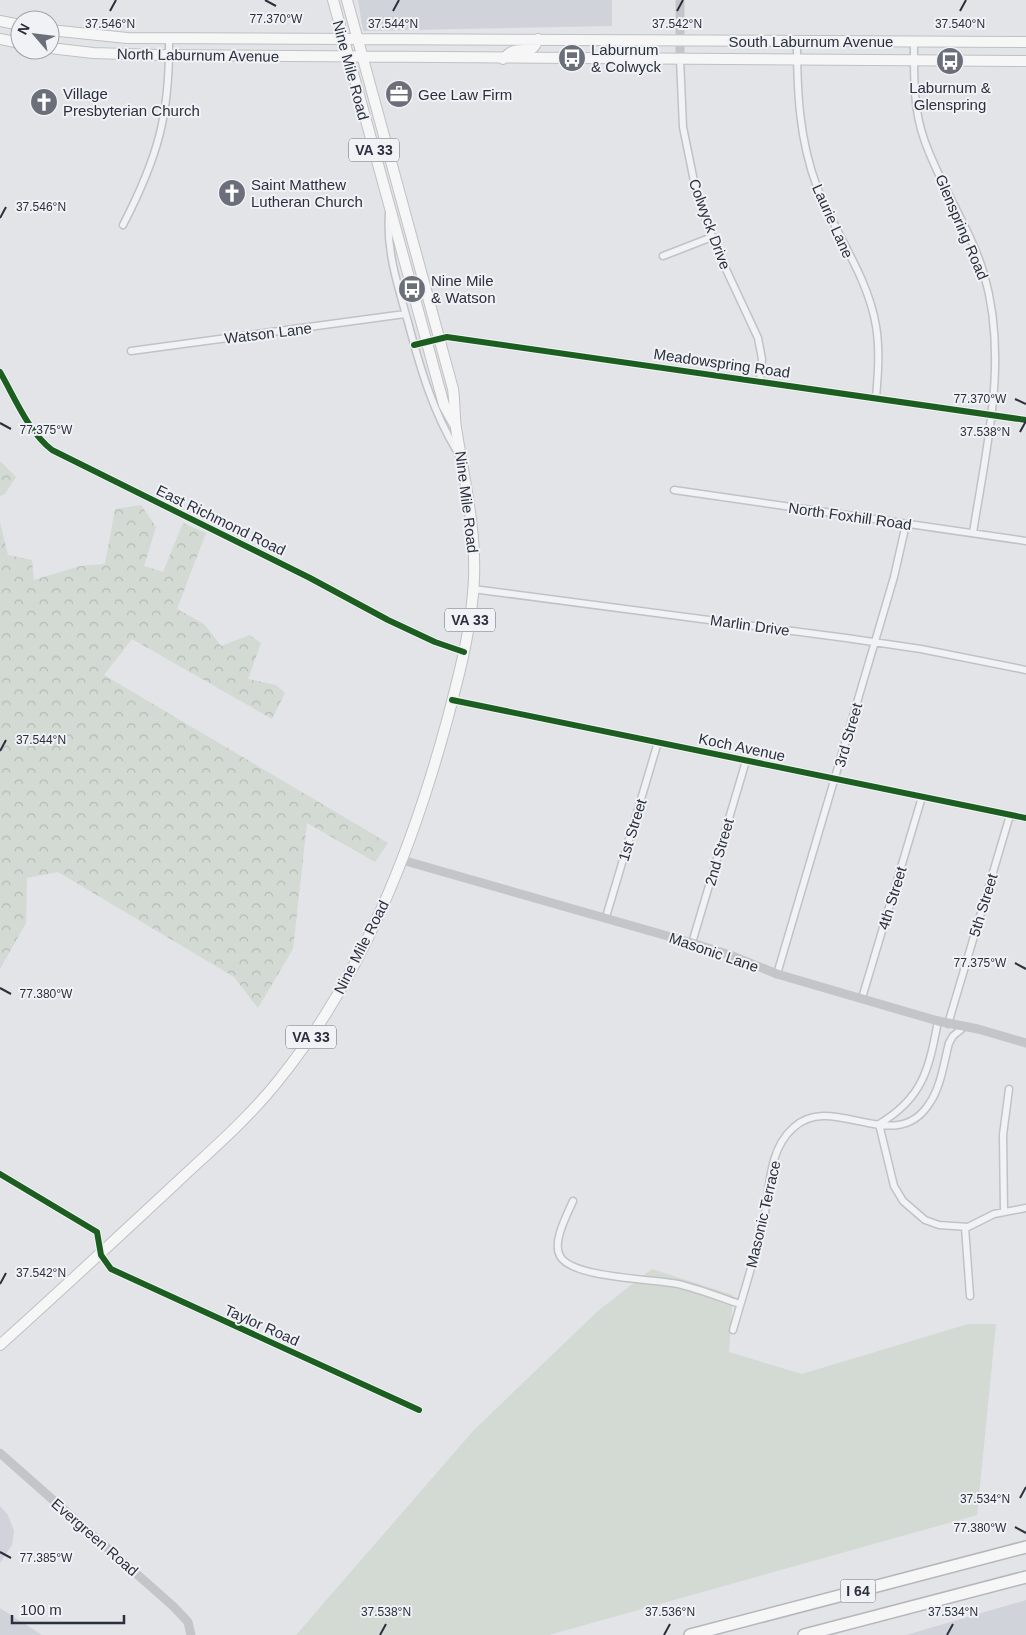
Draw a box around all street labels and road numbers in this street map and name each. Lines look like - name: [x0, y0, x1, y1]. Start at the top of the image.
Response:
- street label: Nine Mile Road: [330, 18, 372, 122]
- street label: South Laburnum Avenue: [729, 33, 893, 50]
- street label: North Laburnum Avenue: [117, 45, 279, 65]
- road number: VA 33: [349, 138, 399, 162]
- street label: Glenspring Road: [932, 172, 992, 282]
- street label: Colwyck Drive: [686, 176, 734, 272]
- street label: Laurie Lane: [809, 181, 857, 261]
- street label: Watson Lane: [223, 319, 313, 347]
- street label: Meadowspring Road: [653, 345, 791, 381]
- street label: Nine Mile Road: [452, 450, 482, 554]
- street label: East Richmond Road: [154, 481, 288, 559]
- street label: North Foxhill Road: [787, 499, 913, 533]
- road number: VA 33: [445, 608, 495, 632]
- street label: Marlin Drive: [709, 611, 791, 639]
- street label: 3rd Street: [831, 700, 865, 769]
- street label: Koch Avenue: [697, 730, 787, 764]
- street label: 1st Street: [614, 796, 650, 863]
- street label: 2nd Street: [701, 816, 737, 888]
- street label: 4th Street: [874, 864, 910, 932]
- street label: 5th Street: [965, 871, 1001, 939]
- street label: Nine Mile Road: [330, 897, 392, 997]
- street label: Masonic Lane: [667, 929, 761, 975]
- road number: VA 33: [286, 1026, 336, 1048]
- street label: Masonic Terrace: [742, 1159, 784, 1269]
- street label: Taylor Road: [222, 1301, 302, 1349]
- street label: Evergreen Road: [48, 1495, 142, 1579]
- road number: I 64: [840, 1580, 876, 1602]

